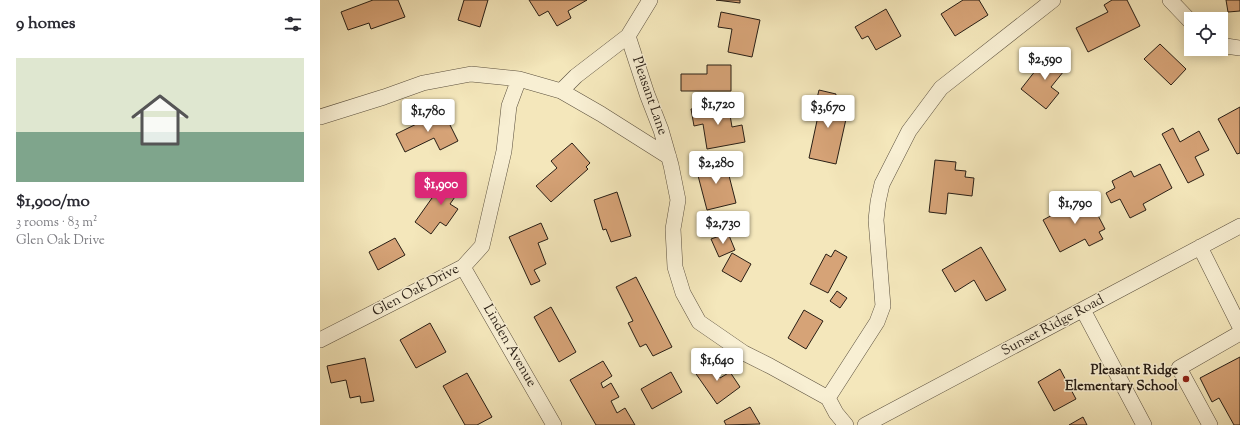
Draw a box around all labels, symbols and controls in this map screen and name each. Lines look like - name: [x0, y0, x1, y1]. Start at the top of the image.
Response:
- text: 9 homes: [16, 12, 75, 36]
- map controls: [1184, 12, 1228, 56]
- button: locate: [1184, 12, 1228, 56]
- icon: filters: [282, 13, 304, 35]
- pin: $2,590: [1012, 47, 1078, 81]
- text: $2,590: [1028, 51, 1062, 69]
- street label: Pleasant Lane: [626, 54, 672, 138]
- icon: home: [124, 84, 196, 156]
- pin: $1,720: [685, 92, 751, 126]
- pin: $3,670: [795, 95, 861, 129]
- text: $1,720: [701, 96, 735, 114]
- pin: $1,780: [395, 99, 461, 133]
- text: $3,670: [811, 99, 845, 117]
- text: $1,780: [411, 103, 445, 121]
- pin: $2,280: [683, 151, 749, 185]
- text: $2,280: [698, 155, 734, 173]
- pin: $1,900: [408, 172, 474, 206]
- text: $1,900: [424, 176, 458, 194]
- text: $1,900/mo: [16, 190, 90, 214]
- pin: $1,790: [1042, 191, 1108, 225]
- text: $1,790: [1058, 195, 1092, 213]
- pin: $2,730: [690, 211, 756, 245]
- text: 3 rooms · 83 m²: [16, 214, 97, 232]
- text: $2,730: [706, 215, 740, 233]
- text: Glen Oak Drive: [16, 232, 105, 250]
- street label: Glen Oak Drive: [369, 260, 463, 322]
- street label: Sunset Ridge Road: [998, 290, 1108, 362]
- street label: Linden Avenue: [477, 301, 541, 391]
- pin: $1,640: [684, 348, 750, 382]
- text: $1,640: [700, 352, 734, 370]
- place label: Pleasant Ridge Elementary School: [1065, 361, 1178, 397]
- marker: Pleasant Ridge Elementary School: [1181, 374, 1191, 384]

